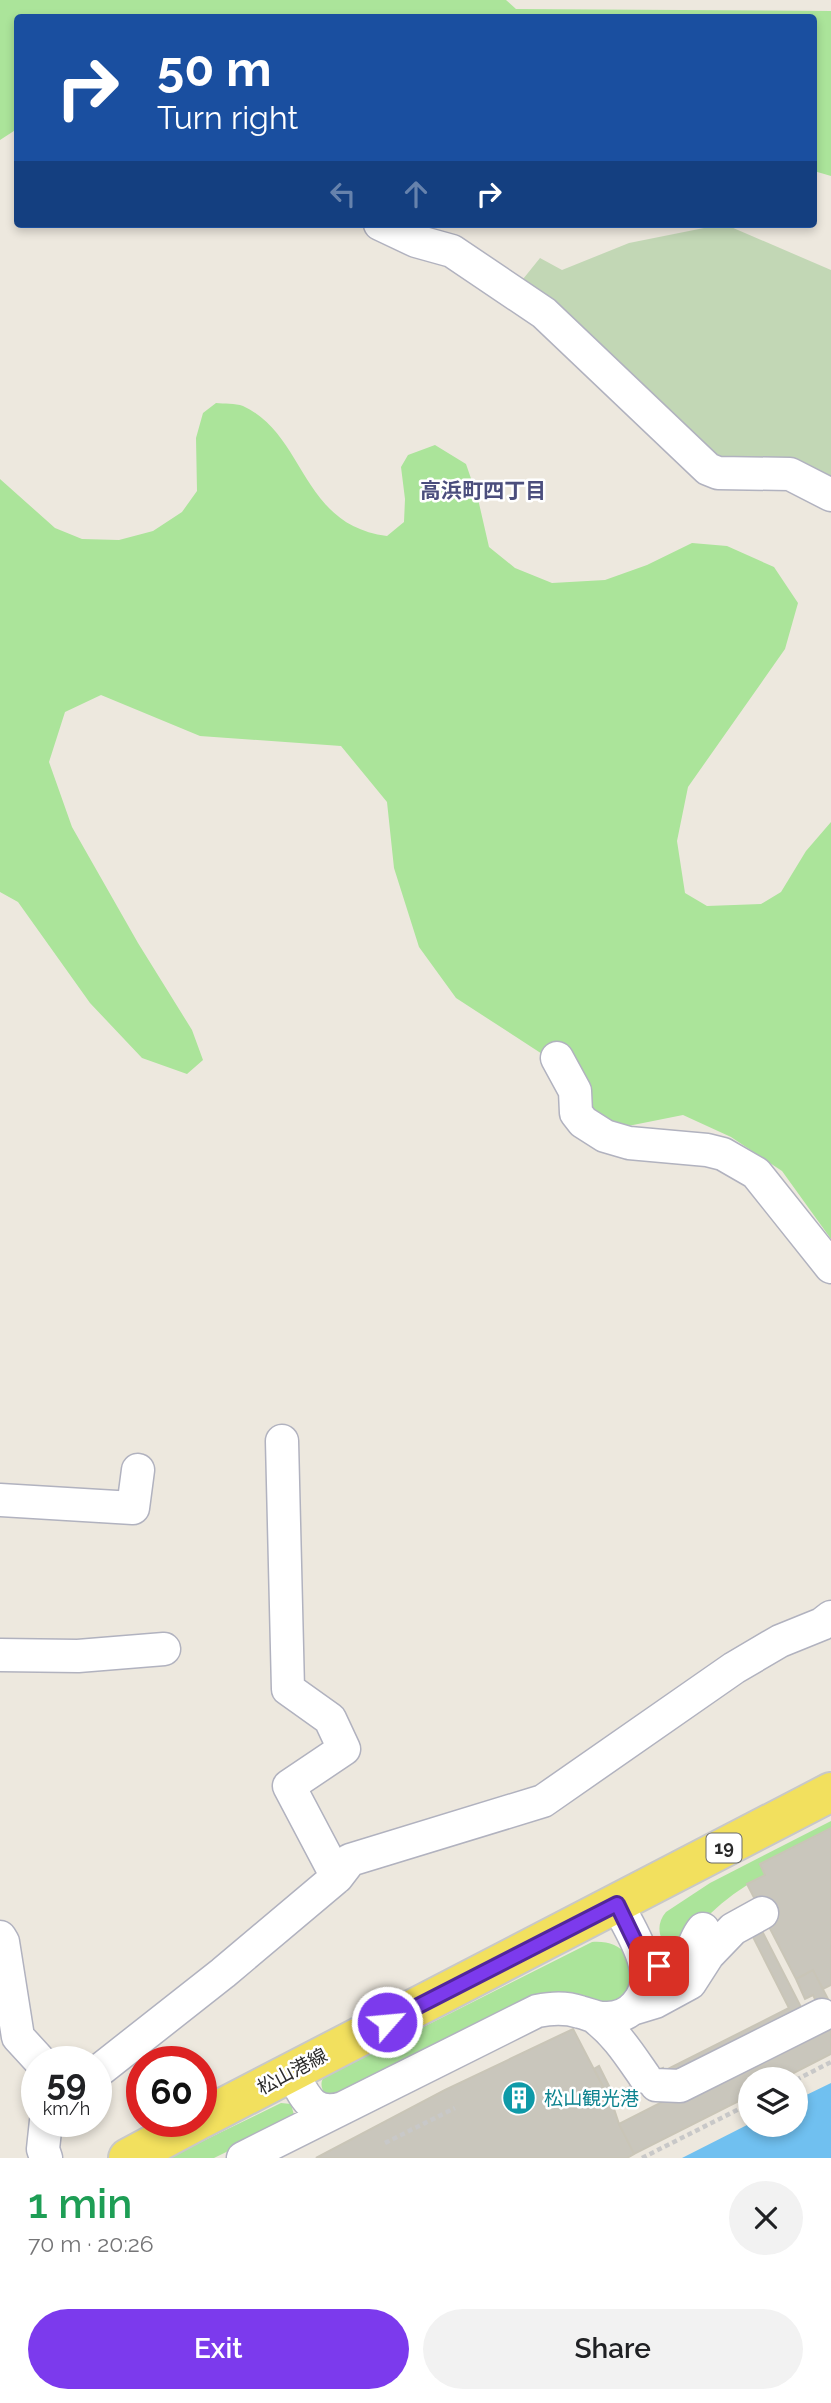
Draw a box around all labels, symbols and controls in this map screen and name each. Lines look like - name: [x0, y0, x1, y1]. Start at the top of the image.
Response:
- text: 50 m: [157, 40, 272, 97]
- icon: right: [42, 42, 133, 133]
- text: Turn right: [157, 99, 298, 136]
- icon: left: [324, 175, 362, 213]
- icon: ahead: [397, 175, 435, 213]
- icon: right: [470, 175, 508, 213]
- district label: 高浜町四丁目: [420, 478, 546, 503]
- road number: 19: [706, 1834, 742, 1862]
- pin: [629, 1936, 689, 1996]
- icon: arrive: [640, 1947, 678, 1985]
- position arrow: [350, 1985, 424, 2059]
- street label: 松山港線: [253, 2043, 331, 2099]
- speed limit sign: 60: [126, 2046, 217, 2137]
- text: 59: [46, 2062, 87, 2103]
- map controls: [738, 2067, 808, 2137]
- button: layers: [738, 2067, 808, 2137]
- building icon: 松山観光港: [500, 2079, 538, 2117]
- place label: 松山観光港: [544, 2087, 639, 2109]
- text: km/h: [43, 2098, 90, 2119]
- text: 1 min: [28, 2179, 132, 2228]
- button: close: [729, 2181, 803, 2255]
- text: 70 m · 20:26: [28, 2230, 154, 2257]
- button: Exit: [28, 2309, 409, 2389]
- button: Share: [423, 2309, 803, 2389]

